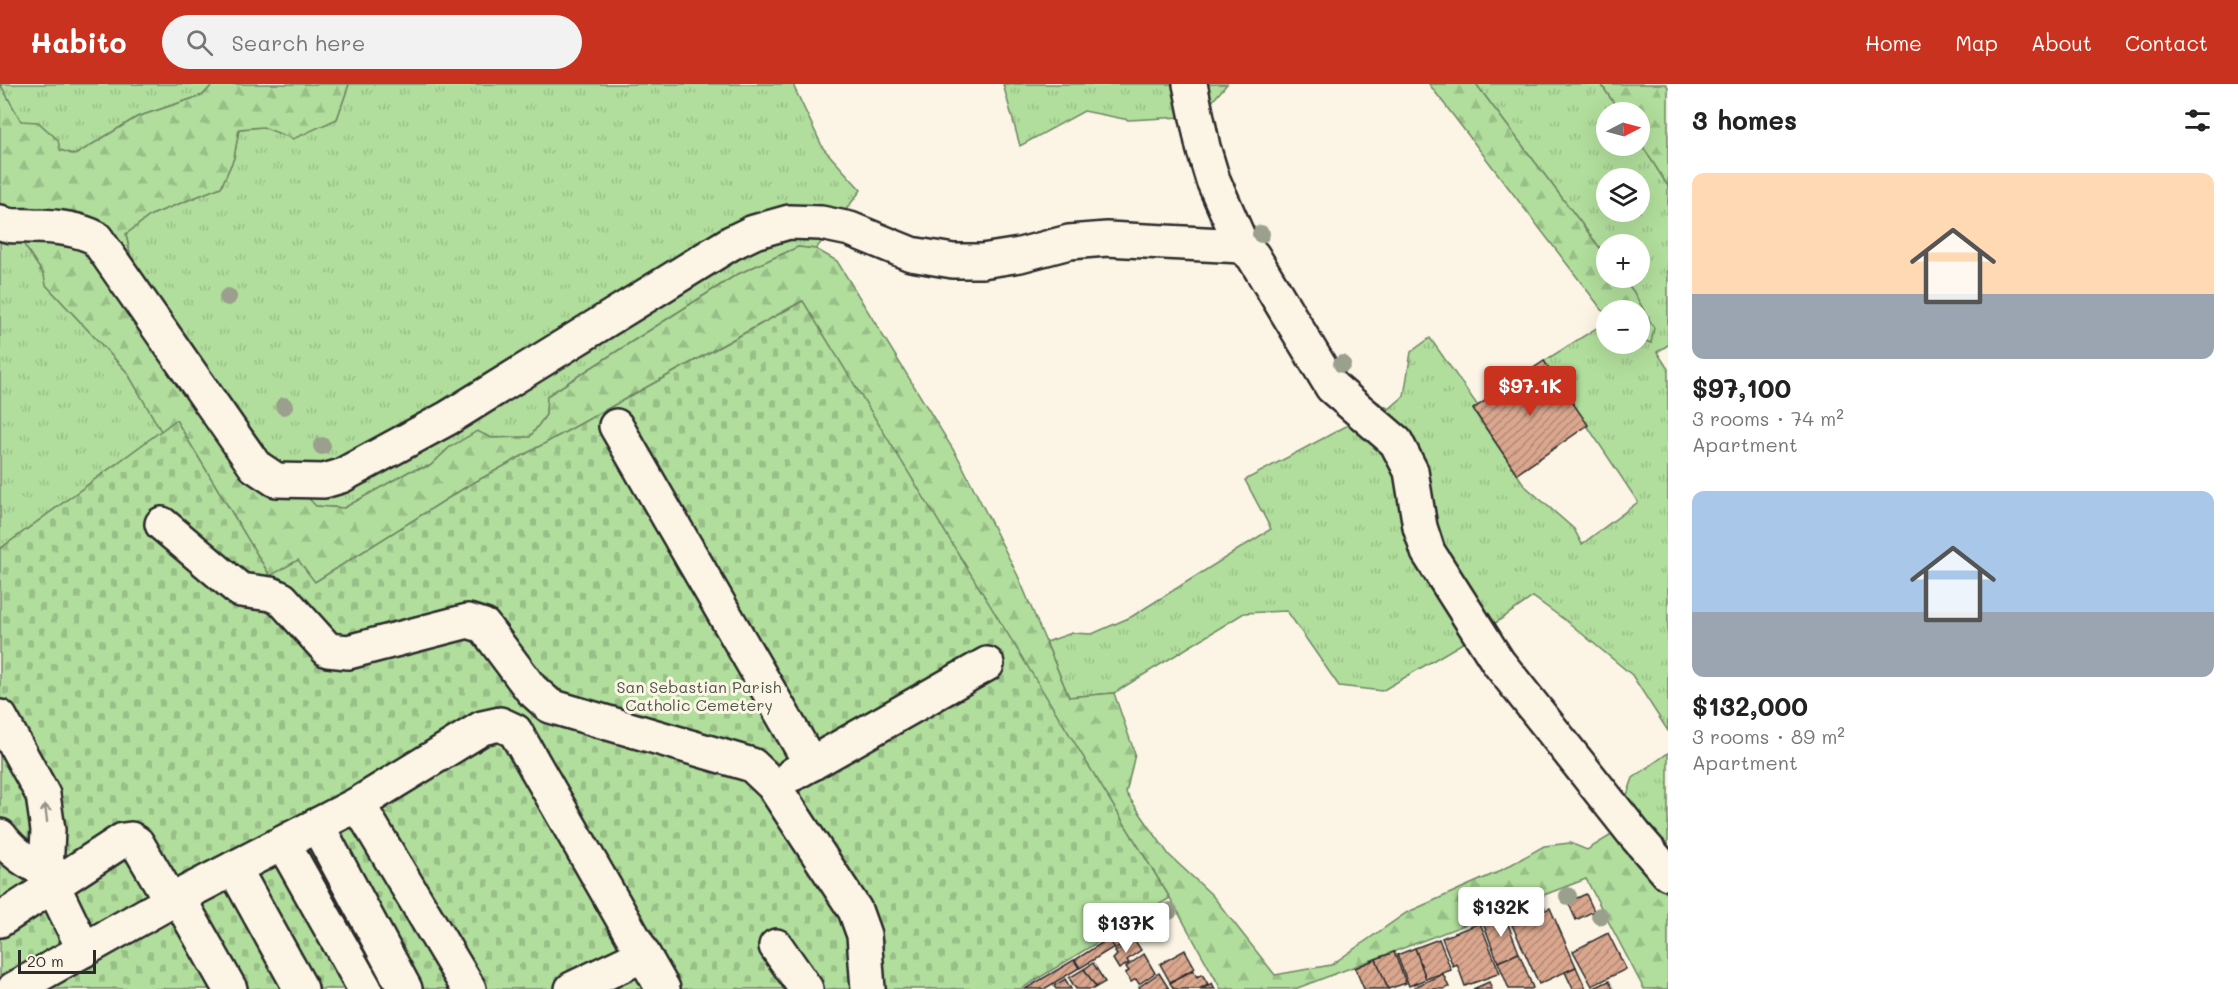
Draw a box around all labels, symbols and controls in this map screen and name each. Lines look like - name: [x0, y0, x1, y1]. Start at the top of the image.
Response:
- search box: [162, 15, 582, 69]
- text: Habito: [30, 24, 126, 60]
- icon: search: [183, 26, 216, 59]
- text: Search here: [231, 28, 365, 57]
- text: Home: [1865, 29, 1922, 56]
- text: Map: [1955, 29, 1998, 56]
- text: About: [2031, 29, 2092, 56]
- text: Contact: [2125, 29, 2208, 56]
- north arrow: [1596, 102, 1650, 156]
- map controls: [1596, 102, 1650, 354]
- text: 3 homes: [1692, 103, 1797, 137]
- icon: filters: [2181, 104, 2214, 137]
- button: layers: [1596, 168, 1650, 222]
- icon: home: [1899, 212, 2007, 320]
- button: +: [1596, 234, 1650, 288]
- button: −: [1596, 300, 1650, 354]
- pin: $97.1K: [1481, 366, 1579, 417]
- text: $97,100: [1692, 371, 1791, 405]
- text: $97.1K: [1498, 372, 1562, 398]
- text: 3 rooms · 74 m²: [1692, 405, 1844, 431]
- text: Apartment: [1692, 431, 1798, 457]
- icon: home: [1899, 530, 2007, 638]
- park label: San Sebastian Parish Catholic Cemetery: [616, 676, 782, 715]
- text: $132,000: [1692, 689, 1808, 723]
- text: 3 rooms · 89 m²: [1692, 723, 1845, 749]
- text: Apartment: [1692, 749, 1798, 775]
- one-way arrow: [41, 804, 52, 824]
- pin: $132K: [1459, 887, 1543, 938]
- text: $132K: [1472, 893, 1530, 919]
- pin: $137K: [1084, 903, 1168, 954]
- text: $137K: [1097, 909, 1155, 935]
- scale bar: [18, 947, 96, 974]
- text: 20 m: [27, 950, 64, 971]

